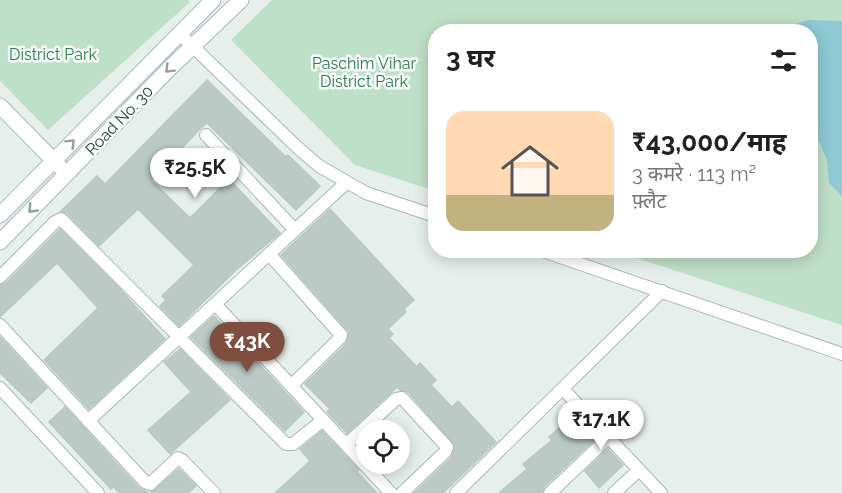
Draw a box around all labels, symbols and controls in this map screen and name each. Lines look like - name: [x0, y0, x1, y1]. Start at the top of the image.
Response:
- text: 3 घर: [446, 43, 495, 73]
- icon: filters: [767, 44, 800, 77]
- park label: District Park: [9, 45, 98, 64]
- park label: Paschim Vihar District Park: [312, 54, 416, 91]
- one-way arrow: [165, 62, 176, 73]
- street label: Road No. 30: [81, 82, 157, 159]
- text: ₹43,000/माह: [632, 127, 786, 157]
- icon: home: [494, 135, 566, 207]
- one-way arrow: [63, 140, 74, 151]
- pin: ₹25.5K: [146, 148, 244, 199]
- text: ₹25.5K: [164, 155, 226, 179]
- text: 3 कमरे · 113 m²: [632, 162, 756, 186]
- text: फ़्लैट: [632, 189, 667, 213]
- one-way arrow: [29, 201, 40, 212]
- pin: ₹43K: [211, 322, 283, 373]
- text: ₹43K: [224, 329, 270, 353]
- pin: ₹17.1K: [552, 400, 650, 451]
- text: ₹17.1K: [572, 407, 630, 431]
- map controls: [356, 420, 410, 474]
- button: locate: [356, 420, 410, 474]

